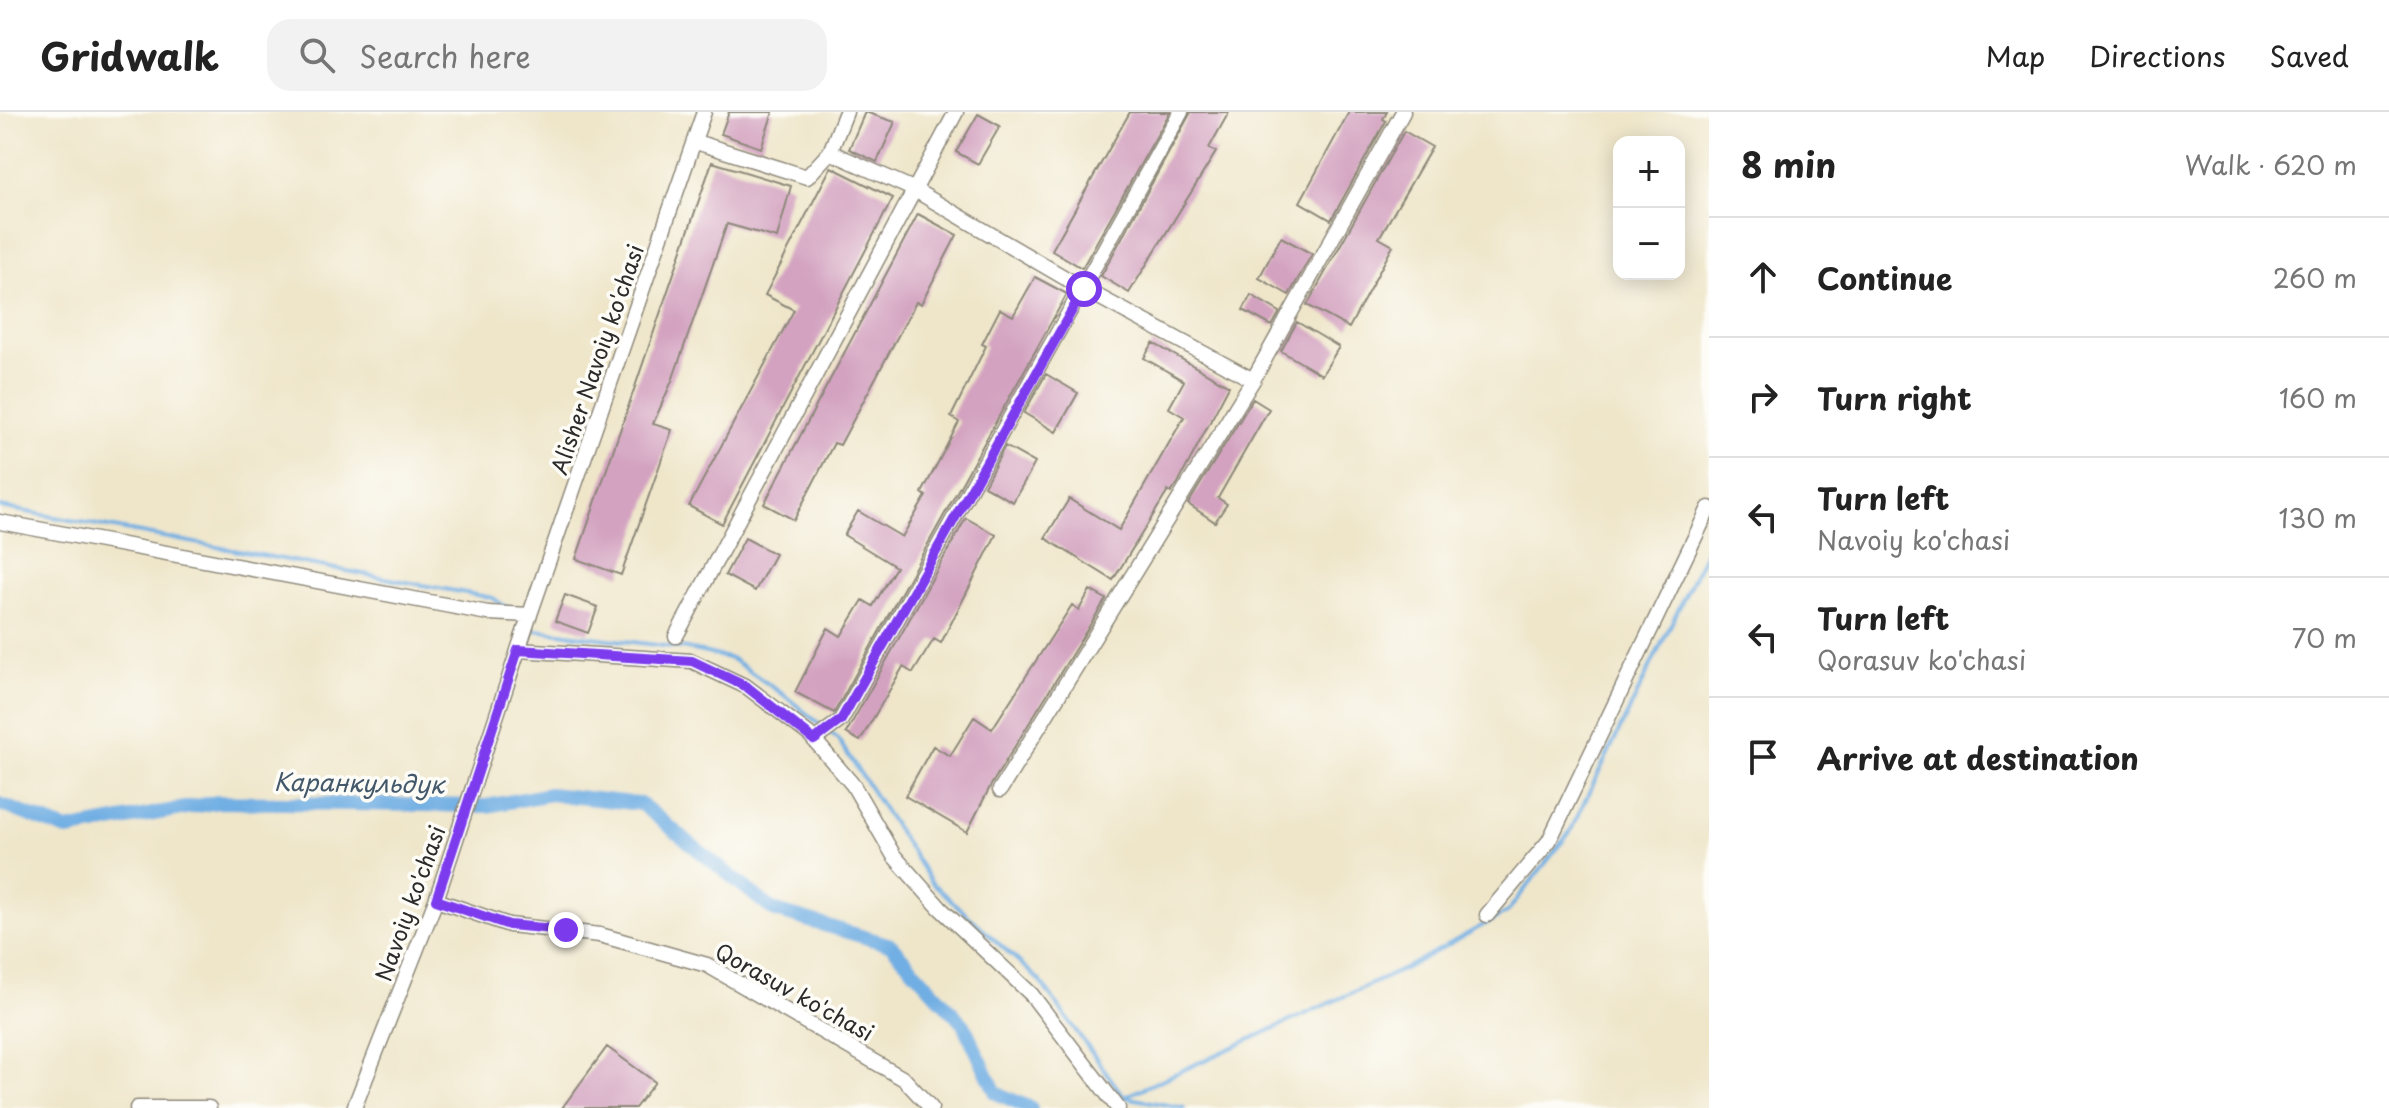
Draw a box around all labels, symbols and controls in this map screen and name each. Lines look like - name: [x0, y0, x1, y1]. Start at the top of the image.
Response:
- search box: [267, 19, 827, 91]
- text: Gridwalk: [40, 27, 219, 84]
- icon: search: [295, 33, 339, 77]
- text: Search here: [359, 33, 531, 78]
- text: Map: [1986, 34, 2045, 77]
- text: Directions: [2089, 34, 2226, 77]
- text: Saved: [2270, 34, 2349, 77]
- map controls: [1613, 136, 1685, 280]
- button: +: [1613, 136, 1685, 208]
- text: 8 min: [1741, 138, 1836, 190]
- text: Walk · 620 m: [2185, 145, 2357, 184]
- button: −: [1613, 208, 1685, 280]
- street label: Alisher Navoiy ko'chasi: [541, 240, 651, 478]
- icon: ahead: [1741, 255, 1785, 299]
- text: Continue: [1817, 255, 1952, 300]
- text: 260 m: [2273, 258, 2357, 297]
- route start: [1066, 271, 1102, 307]
- icon: right: [1741, 375, 1785, 419]
- text: Turn right: [1817, 375, 1972, 420]
- text: 160 m: [2279, 378, 2357, 417]
- text: Turn left: [1817, 475, 1949, 520]
- icon: left: [1741, 495, 1785, 539]
- text: 130 m: [2278, 498, 2357, 537]
- text: Navoiy ko'chasi: [1817, 520, 2010, 559]
- text: Turn left: [1817, 595, 1949, 640]
- icon: left: [1741, 615, 1785, 659]
- text: 70 m: [2292, 618, 2357, 657]
- text: Qorasuv ko'chasi: [1817, 640, 2026, 679]
- icon: arrive: [1741, 735, 1785, 779]
- text: Arrive at destination: [1817, 735, 2139, 780]
- water label: Каранкульдук: [274, 763, 446, 802]
- street label: Navoiy ko'chasi: [366, 820, 452, 986]
- route end: [548, 912, 584, 948]
- street label: Qorasuv ko'chasi: [710, 934, 880, 1048]

